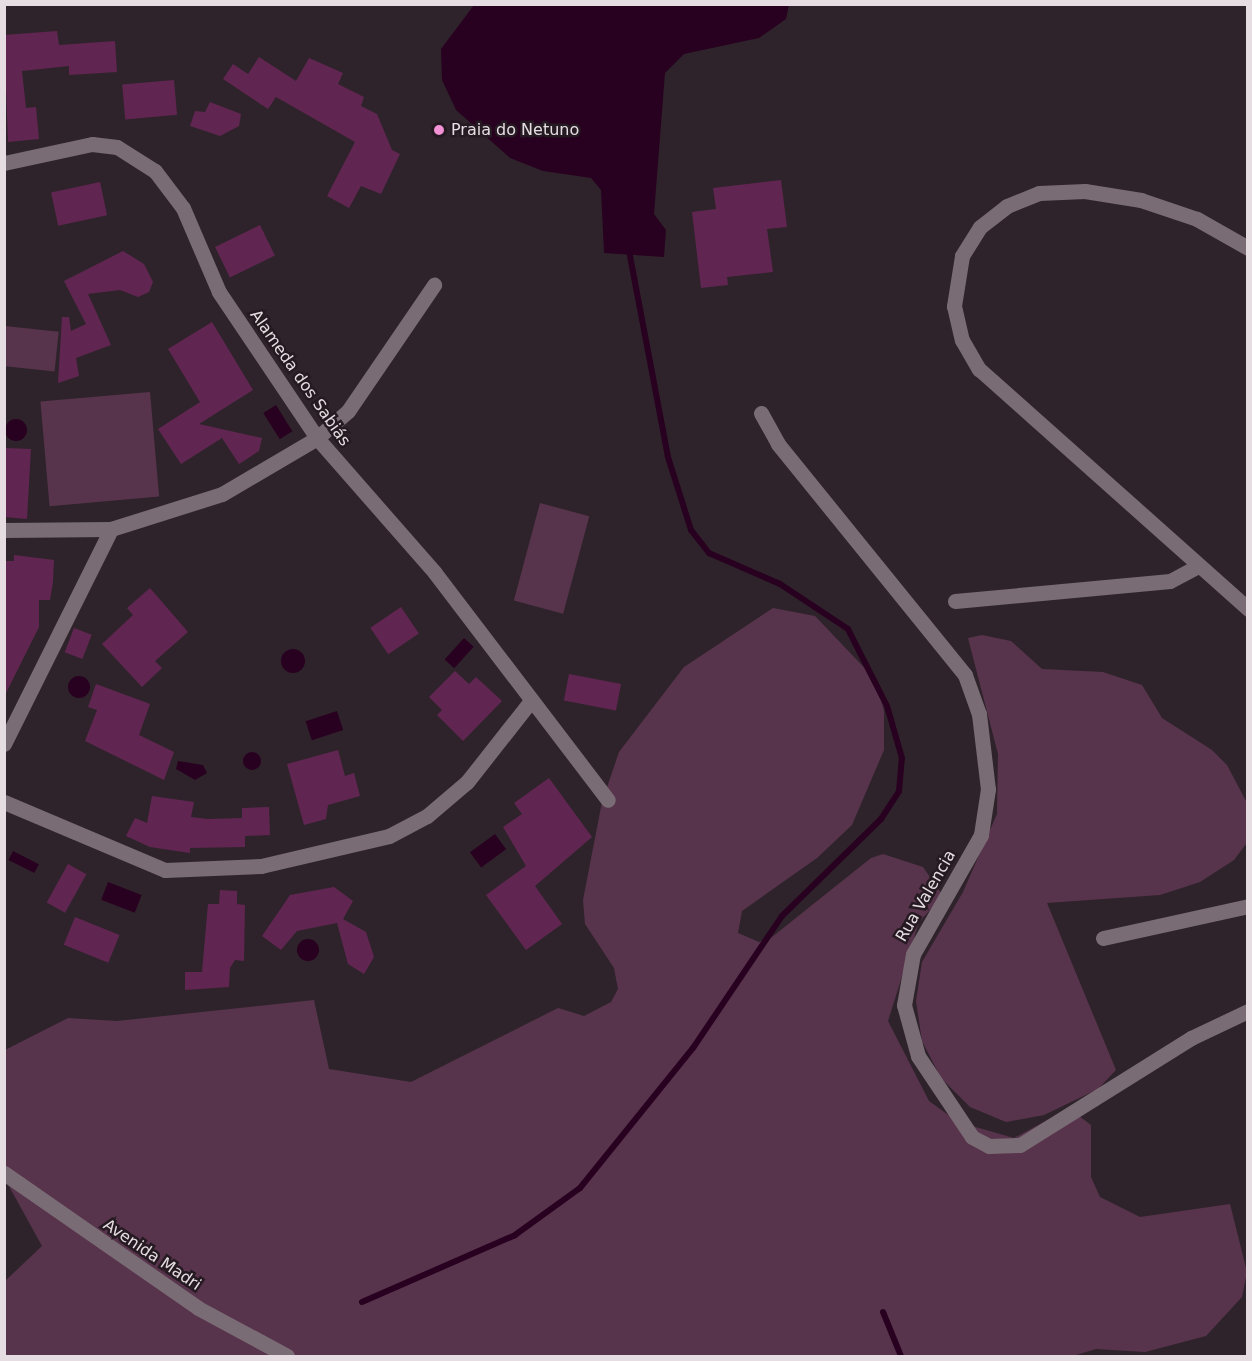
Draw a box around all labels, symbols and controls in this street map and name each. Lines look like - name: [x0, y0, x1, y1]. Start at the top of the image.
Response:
- place label: Praia do Netuno: [451, 120, 579, 140]
- marker: Praia do Netuno: [432, 123, 446, 137]
- street label: Alameda dos Sabiás: [246, 306, 354, 450]
- street label: Rua Valencia: [892, 847, 960, 945]
- street label: Avenida Madri: [99, 1215, 205, 1295]

